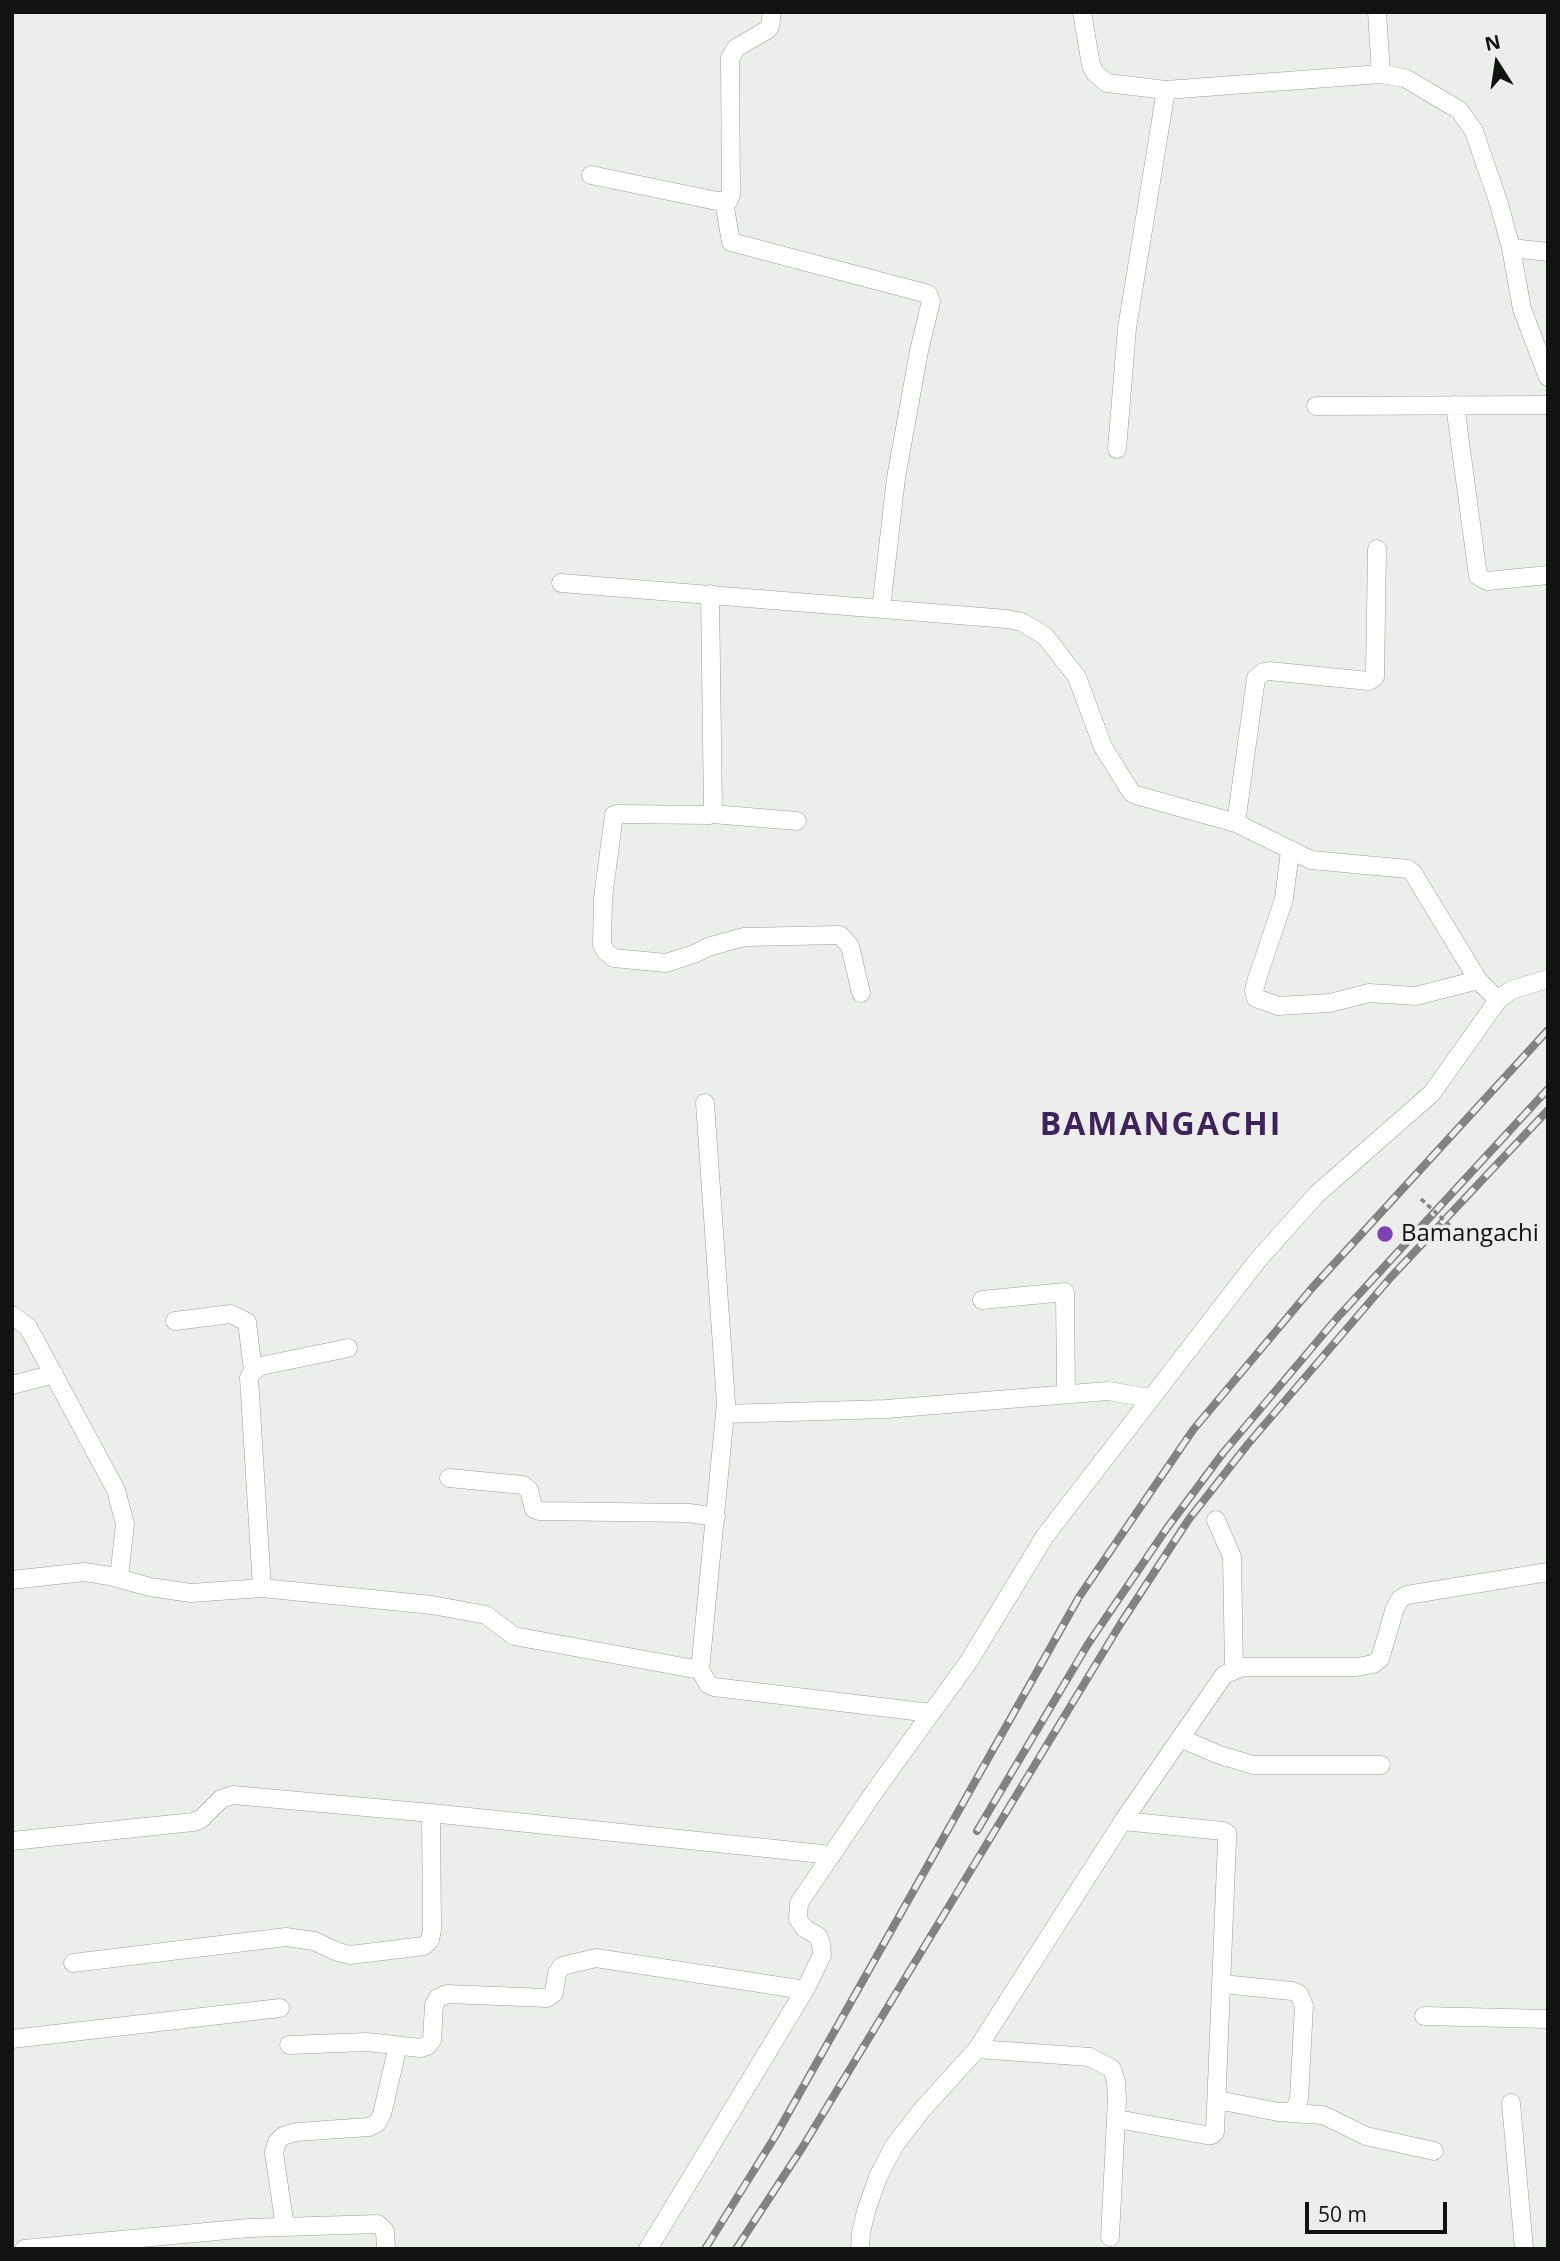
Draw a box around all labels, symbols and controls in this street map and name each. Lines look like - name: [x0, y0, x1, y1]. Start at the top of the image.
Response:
- north arrow: [1462, 28, 1532, 98]
- text: N: [1482, 28, 1503, 57]
- district label: BAMANGACHI: [1041, 1107, 1281, 1145]
- place label: Bamangachi: [1401, 1220, 1539, 1248]
- marker: Bamangachi: [1375, 1224, 1395, 1244]
- scale bar: [1308, 2188, 1450, 2232]
- text: 50 m: [1318, 2200, 1367, 2228]

